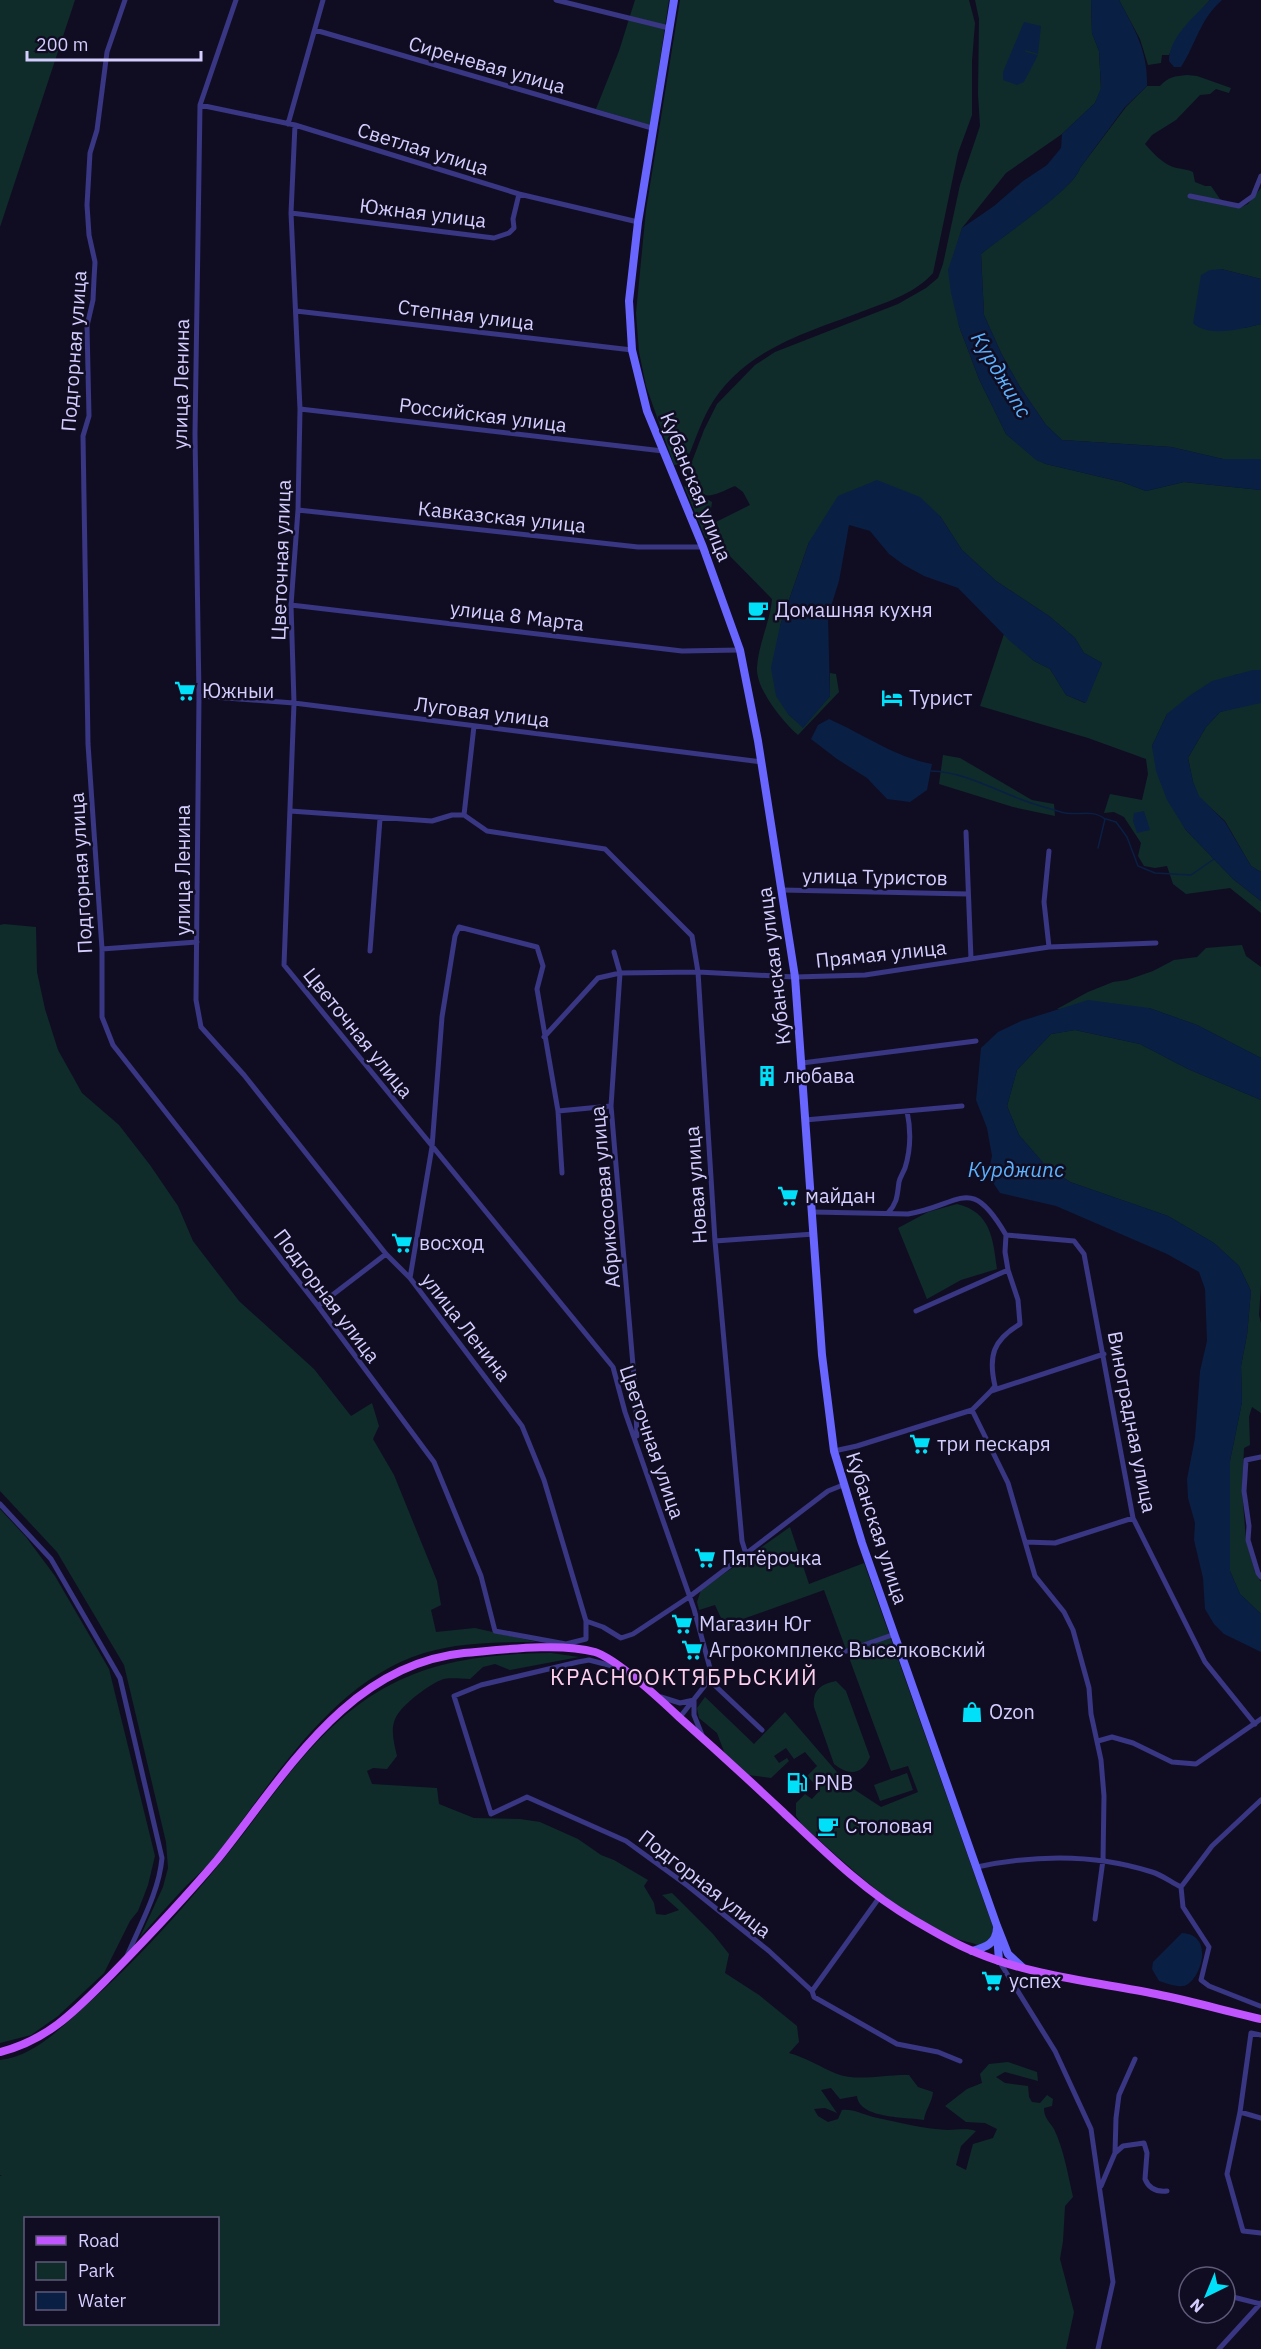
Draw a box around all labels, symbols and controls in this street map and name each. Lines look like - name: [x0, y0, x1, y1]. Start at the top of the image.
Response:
- scale bar: [27, 24, 201, 62]
- street label: Сиреневая улица: [406, 29, 569, 100]
- text: 200 m: [36, 33, 88, 56]
- street label: Светлая улица: [354, 116, 492, 181]
- street label: Южная улица: [358, 191, 488, 234]
- street label: Подгорная улица: [54, 269, 93, 432]
- street label: Степная улица: [396, 293, 536, 336]
- street label: улица Ленина: [166, 318, 195, 450]
- water label: Курджипс: [965, 326, 1039, 423]
- street label: Российская улица: [398, 391, 569, 438]
- street label: Кубанская улица: [654, 408, 739, 566]
- street label: Цветочная улица: [264, 479, 297, 641]
- street label: Кавказская улица: [417, 494, 588, 539]
- street label: улица 8 Марта: [448, 594, 586, 637]
- place label: Домашняя кухня: [775, 596, 933, 623]
- cafe icon: Домашняя кухня: [746, 598, 770, 622]
- place label: Южныи: [202, 677, 274, 704]
- supermarket icon: Южныи: [173, 679, 197, 703]
- place label: Турист: [909, 684, 973, 711]
- hotel icon: Турист: [880, 686, 904, 710]
- street label: Луговая улица: [413, 690, 551, 733]
- street label: Подгорная улица: [63, 791, 98, 954]
- street label: улица Ленина: [169, 804, 196, 935]
- street label: улица Туристов: [802, 862, 948, 891]
- street label: Кубанская улица: [750, 885, 797, 1047]
- street label: Прямая улица: [814, 933, 948, 974]
- street label: Цветочная улица: [297, 962, 420, 1104]
- place label: любава: [784, 1062, 855, 1089]
- building icon: любава: [755, 1064, 779, 1088]
- street label: Абрикосовая улица: [583, 1104, 626, 1289]
- street label: Новая улица: [678, 1125, 713, 1245]
- water label: Курджипс: [968, 1155, 1064, 1183]
- place label: майдан: [805, 1182, 876, 1209]
- supermarket icon: майдан: [776, 1184, 800, 1208]
- street label: Подгорная улица: [268, 1223, 387, 1369]
- place label: восход: [419, 1229, 484, 1256]
- supermarket icon: восход: [390, 1231, 414, 1255]
- street label: улица Ленина: [416, 1267, 517, 1387]
- street label: Виноградная улица: [1102, 1329, 1163, 1515]
- street label: Цветочная улица: [614, 1361, 692, 1523]
- place label: три пескаря: [937, 1430, 1051, 1457]
- supermarket icon: три пескаря: [908, 1432, 932, 1456]
- street label: Кубанская улица: [840, 1448, 915, 1608]
- place label: Пятёрочка: [722, 1544, 822, 1571]
- supermarket icon: Пятёрочка: [693, 1546, 717, 1570]
- place label: Магазин Юг: [699, 1610, 811, 1637]
- supermarket icon: Магазин Юг: [670, 1612, 694, 1636]
- place label: Агрокомплекс Выселковский: [709, 1636, 986, 1663]
- supermarket icon: Агрокомплекс Выселковский: [680, 1638, 704, 1662]
- district label: КРАСНООКТЯБРЬСКИЙ: [550, 1662, 818, 1691]
- place label: Ozon: [989, 1698, 1035, 1725]
- shop icon: Ozon: [960, 1700, 984, 1724]
- place label: PNB: [814, 1769, 853, 1796]
- fuel station icon: PNB: [785, 1771, 809, 1795]
- place label: Столовая: [845, 1812, 933, 1839]
- cafe icon: Столовая: [816, 1814, 840, 1838]
- street label: Подгорная улица: [633, 1823, 777, 1944]
- place label: успех: [1009, 1967, 1061, 1994]
- supermarket icon: успех: [980, 1969, 1004, 1993]
- legend: [24, 2217, 219, 2325]
- text: Road: [78, 2229, 119, 2252]
- text: Park: [78, 2259, 115, 2282]
- north arrow: [1177, 2265, 1237, 2325]
- text: Water: [78, 2289, 127, 2312]
- text: N: [1186, 2295, 1208, 2317]

